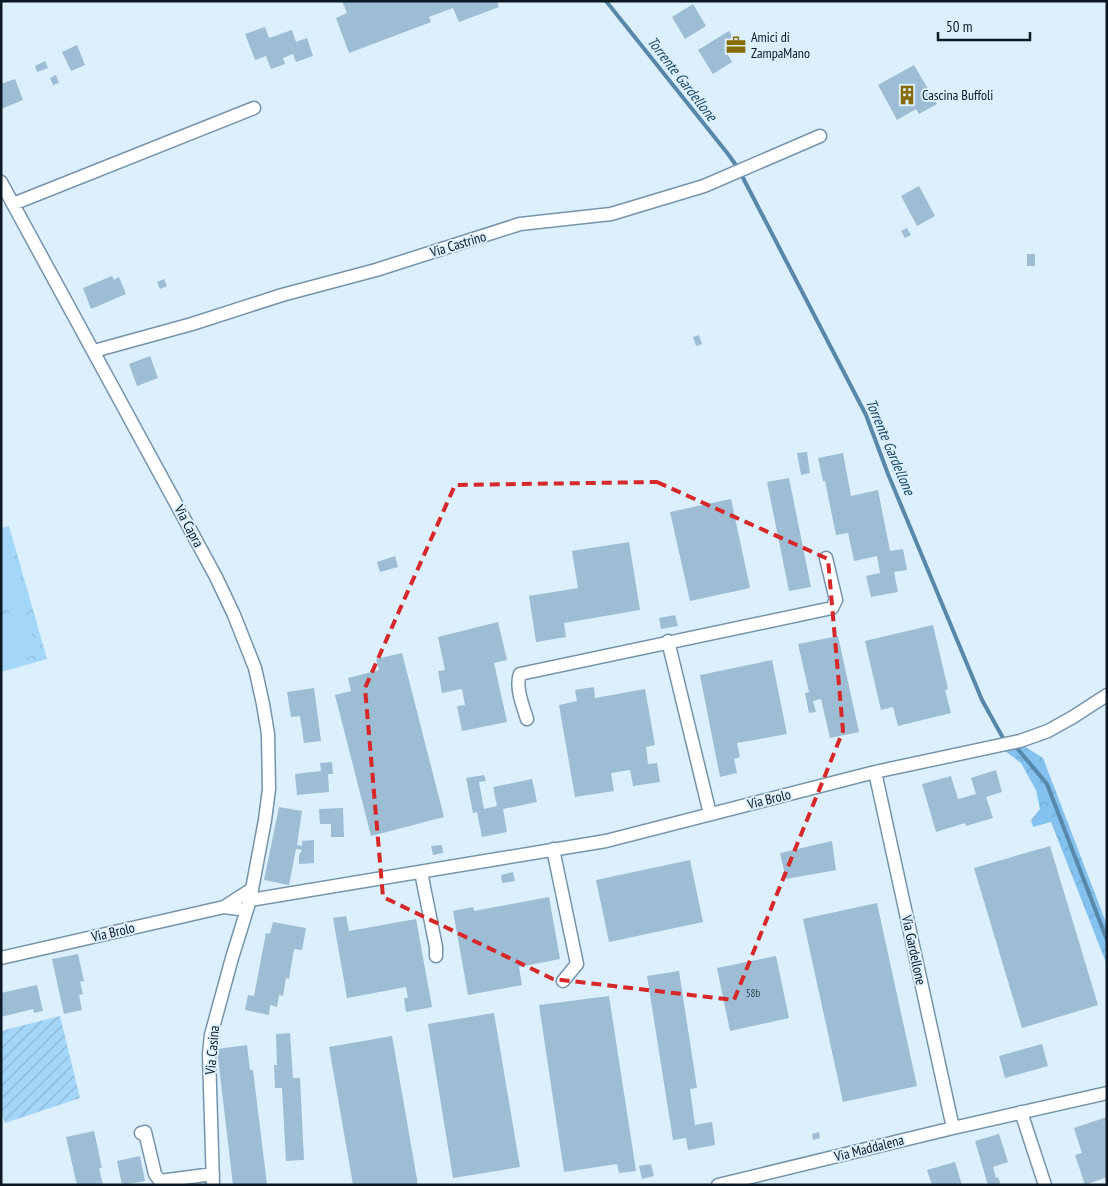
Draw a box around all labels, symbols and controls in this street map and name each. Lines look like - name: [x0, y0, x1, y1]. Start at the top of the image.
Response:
- scale bar: [938, 10, 1030, 42]
- text: 50 m: [946, 17, 972, 36]
- place label: Amici di ZampaMano: [751, 28, 810, 62]
- water label: Torrente Gardellone: [643, 32, 722, 126]
- office icon: Amici di ZampaMano: [725, 34, 747, 56]
- building icon: Cascina Buffoli: [896, 84, 918, 106]
- place label: Cascina Buffoli: [922, 86, 993, 104]
- street label: Via Castrino: [427, 227, 488, 261]
- water label: Torrente Gardellone: [862, 396, 920, 498]
- street label: Via Capra: [170, 501, 208, 550]
- street label: Via Brolo: [745, 785, 792, 813]
- street label: Via Gardellone: [898, 913, 930, 987]
- street label: Via Brolo: [89, 918, 136, 946]
- house number: 58b: [746, 986, 761, 1000]
- street label: Via Casina: [201, 1025, 223, 1076]
- street label: Via Maddalena: [831, 1131, 906, 1166]

